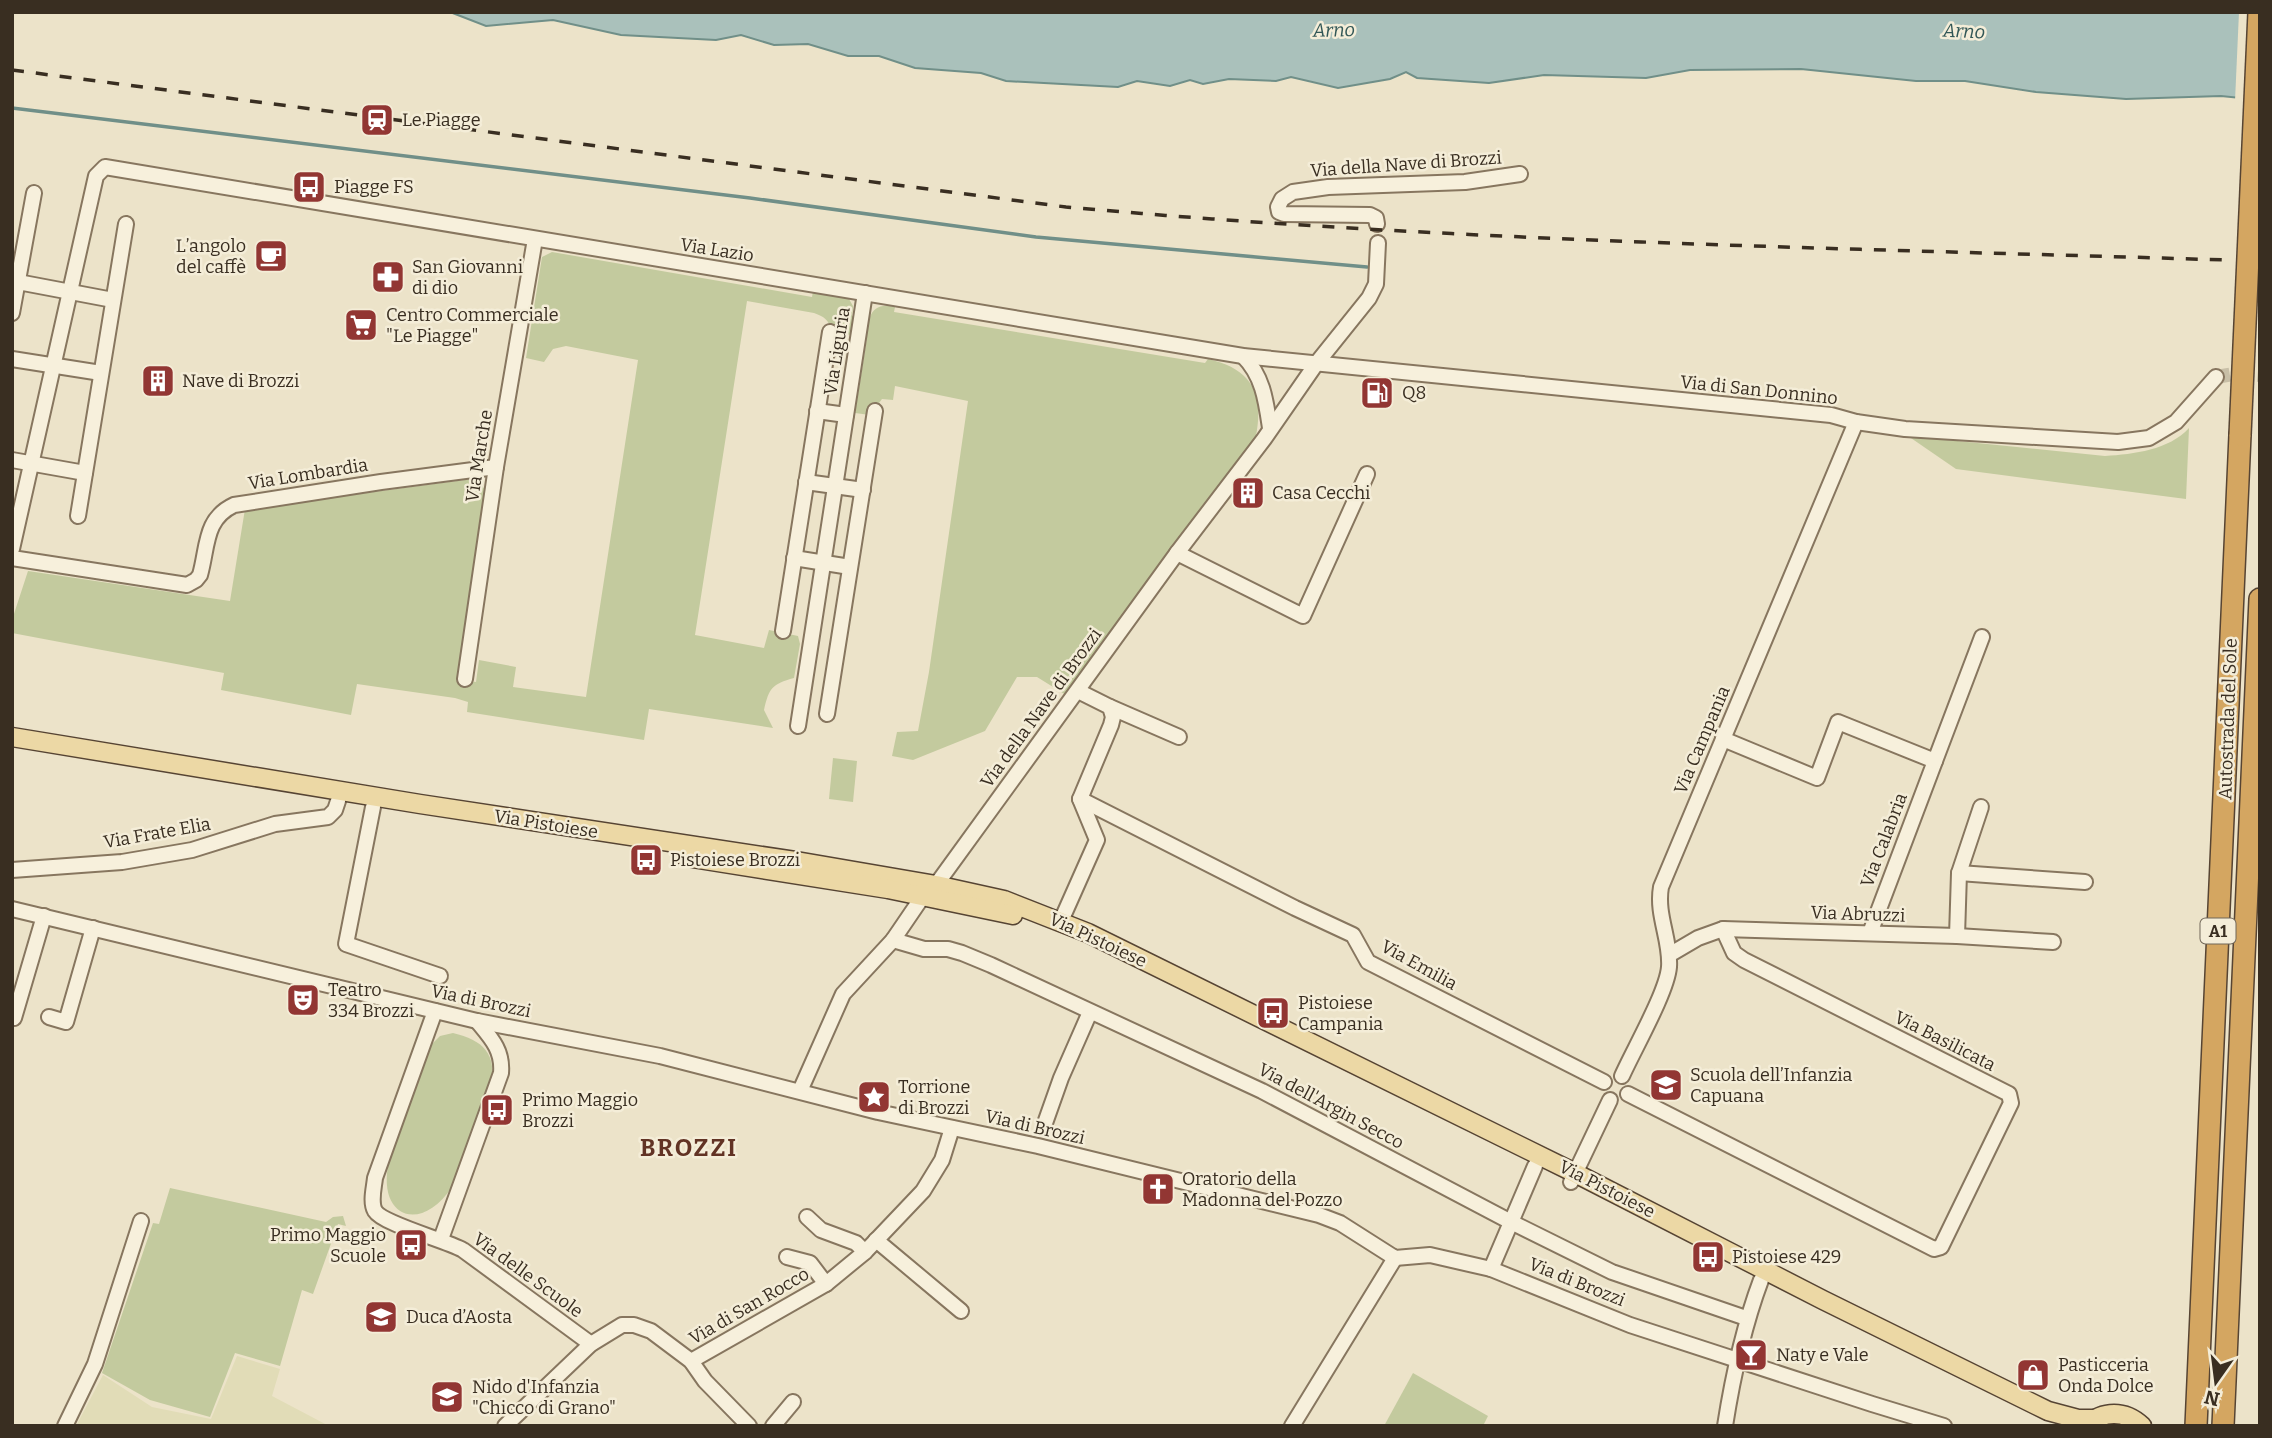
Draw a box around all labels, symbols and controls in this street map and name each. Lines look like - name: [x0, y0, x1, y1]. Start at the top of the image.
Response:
- water label: Arno: [1312, 18, 1355, 42]
- water label: Arno: [1941, 18, 1986, 44]
- station icon: Le Piagge: [358, 101, 396, 139]
- place label: Le Piagge: [402, 109, 481, 131]
- street label: Via della Nave di Brozzi: [1310, 146, 1502, 182]
- bus stop icon: Piagge FS: [290, 168, 328, 206]
- place label: Piagge FS: [334, 176, 414, 198]
- street label: Via Lazio: [679, 233, 755, 267]
- place label: L’angolo del caffè: [176, 235, 246, 278]
- cafe icon: L’angolo del caffè: [252, 237, 290, 275]
- place label: San Giovanni di dio: [412, 256, 523, 299]
- pharmacy icon: San Giovanni di dio: [369, 258, 407, 296]
- place label: Centro Commerciale "Le Piagge": [386, 304, 559, 347]
- street label: Via Liguria: [819, 305, 855, 397]
- supermarket icon: Centro Commerciale "Le Piagge": [342, 306, 380, 344]
- building icon: Nave di Brozzi: [139, 362, 177, 400]
- place label: Nave di Brozzi: [182, 370, 299, 392]
- street label: Via di San Donnino: [1679, 371, 1839, 409]
- fuel station icon: Q8: [1358, 374, 1396, 412]
- place label: Q8: [1402, 382, 1426, 404]
- street label: Via Marche: [461, 408, 497, 504]
- street label: Via Lombardia: [247, 454, 370, 494]
- building icon: Casa Cecchi: [1229, 474, 1267, 512]
- place label: Casa Cecchi: [1272, 482, 1370, 504]
- street label: Via della Nave di Brozzi: [976, 624, 1106, 792]
- street label: Autostrada del Sole: [2214, 638, 2242, 800]
- street label: Via Campania: [1669, 682, 1735, 797]
- street label: Via Calabria: [1856, 790, 1912, 890]
- street label: Via Pistoiese: [492, 805, 600, 843]
- street label: Via Frate Elia: [102, 813, 212, 853]
- bus stop icon: Pistoiese Brozzi: [627, 841, 665, 879]
- place label: Pistoiese Brozzi: [670, 849, 800, 871]
- street label: Via Abruzzi: [1810, 901, 1906, 927]
- street label: Via Pistoiese: [1046, 908, 1150, 972]
- road number: A1: [2200, 918, 2236, 944]
- street label: Via Emilia: [1377, 935, 1461, 995]
- place label: Teatro 334 Brozzi: [328, 979, 414, 1022]
- street label: Via di Brozzi: [429, 980, 533, 1022]
- theatre icon: Teatro 334 Brozzi: [284, 981, 322, 1019]
- place label: Pistoiese Campania: [1298, 992, 1383, 1035]
- bus stop icon: Pistoiese Campania: [1254, 994, 1292, 1032]
- street label: Via Basilicata: [1891, 1006, 1999, 1076]
- street label: Via dell'Argin Secco: [1254, 1058, 1408, 1154]
- place label: Scuola dell’Infanzia Capuana: [1690, 1064, 1852, 1107]
- school or university icon: Scuola dell’Infanzia Capuana: [1647, 1066, 1685, 1104]
- place label: Torrione di Brozzi: [898, 1076, 970, 1119]
- place icon: Torrione di Brozzi: [855, 1078, 893, 1116]
- place label: Primo Maggio Brozzi: [522, 1089, 638, 1132]
- bus stop icon: Primo Maggio Brozzi: [478, 1091, 516, 1129]
- street label: Via di Brozzi: [983, 1105, 1087, 1149]
- district label: BROZZI: [640, 1134, 738, 1162]
- street label: Via Pistoiese: [1555, 1155, 1659, 1223]
- place label: Oratorio della Madonna del Pozzo: [1182, 1168, 1343, 1211]
- church icon: Oratorio della Madonna del Pozzo: [1139, 1170, 1177, 1208]
- place label: Primo Maggio Scuole: [270, 1224, 386, 1267]
- bus stop icon: Primo Maggio Scuole: [392, 1226, 430, 1264]
- street label: Via delle Scuole: [469, 1228, 587, 1322]
- bus stop icon: Pistoiese 429: [1689, 1238, 1727, 1276]
- place label: Pistoiese 429: [1732, 1246, 1841, 1268]
- street label: Via di Brozzi: [1526, 1253, 1628, 1311]
- street label: Via di San Rocco: [685, 1263, 813, 1349]
- school or university icon: Duca d’Aosta: [362, 1298, 400, 1336]
- place label: Duca d’Aosta: [406, 1306, 512, 1328]
- bar icon: Naty e Vale: [1732, 1336, 1770, 1374]
- place label: Naty e Vale: [1776, 1344, 1869, 1366]
- north arrow: [2181, 1347, 2251, 1417]
- place label: Pasticceria Onda Dolce: [2058, 1354, 2153, 1397]
- shop icon: Pasticceria Onda Dolce: [2014, 1356, 2052, 1394]
- place label: Nido d'Infanzia "Chicco di Grano": [472, 1376, 616, 1419]
- school or university icon: Nido d'Infanzia "Chicco di Grano": [428, 1378, 466, 1416]
- text: N: [2202, 1385, 2222, 1411]

